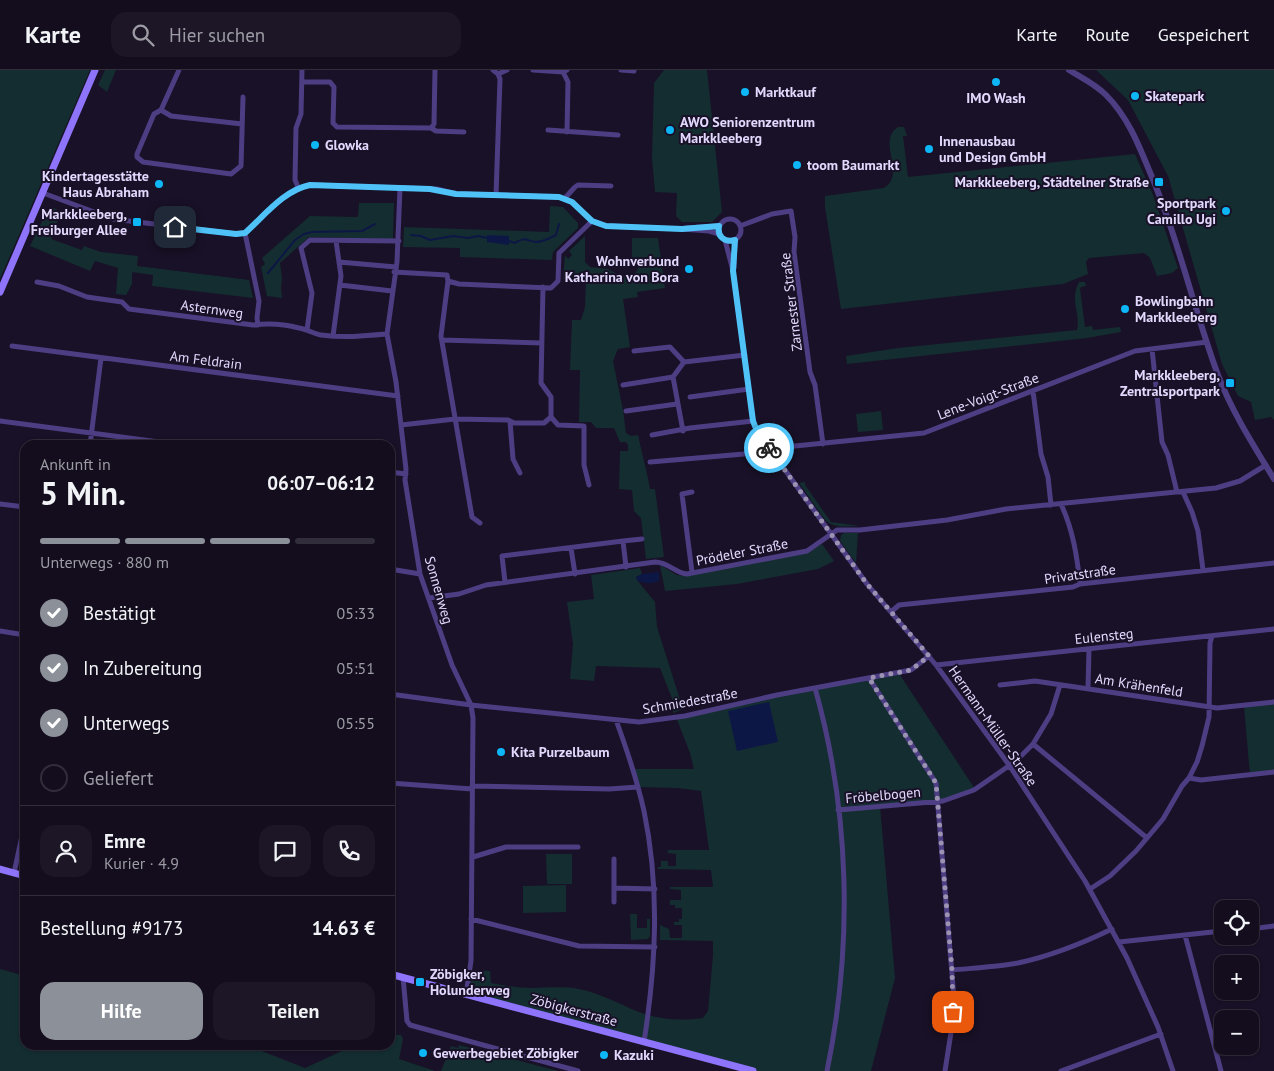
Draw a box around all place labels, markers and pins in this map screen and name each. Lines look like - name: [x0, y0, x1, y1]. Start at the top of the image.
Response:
- marker: IMO Wash: [990, 76, 1002, 88]
- place label: Marktkauf: [755, 83, 817, 101]
- marker: Marktkauf: [739, 86, 751, 98]
- place label: Skatepark: [1145, 87, 1205, 105]
- place label: IMO Wash: [966, 89, 1026, 107]
- marker: Skatepark: [1129, 90, 1141, 102]
- place label: AWO Seniorenzentrum Markkleeberg: [680, 113, 815, 147]
- marker: AWO Seniorenzentrum Markkleeberg: [664, 124, 676, 136]
- place label: Innenausbau und Design GmbH: [939, 132, 1046, 166]
- place label: Glowka: [325, 136, 369, 154]
- marker: Glowka: [309, 139, 321, 151]
- marker: Innenausbau und Design GmbH: [923, 143, 935, 155]
- place label: toom Baumarkt: [807, 156, 899, 174]
- marker: toom Baumarkt: [791, 159, 803, 171]
- place label: Kindertagesstätte Haus Abraham: [42, 167, 149, 201]
- place label: Markkleeberg, Städtelner Straße: [955, 173, 1149, 191]
- marker: Markkleeberg, Städtelner Straße: [1153, 176, 1165, 188]
- marker: Kindertagesstätte Haus Abraham: [153, 178, 165, 190]
- place label: Sportpark Camillo Ugi: [1147, 194, 1216, 228]
- place label: Markkleeberg, Freiburger Allee: [31, 205, 127, 239]
- marker: Sportpark Camillo Ugi: [1220, 205, 1232, 217]
- pin: [154, 206, 196, 248]
- marker: Markkleeberg, Freiburger Allee: [131, 216, 143, 228]
- place label: Wohnverbund Katharina von Bora: [565, 252, 679, 286]
- marker: Wohnverbund Katharina von Bora: [683, 263, 695, 275]
- place label: Bowlingbahn Markkleeberg: [1135, 292, 1217, 326]
- marker: Bowlingbahn Markkleeberg: [1119, 303, 1131, 315]
- place label: Markkleeberg, Zentralsportpark: [1120, 366, 1220, 400]
- marker: Markkleeberg, Zentralsportpark: [1224, 377, 1236, 389]
- place label: Kita Purzelbaum: [511, 743, 610, 761]
- marker: Kita Purzelbaum: [495, 746, 507, 758]
- place label: Zöbigker, Holunderweg: [430, 965, 510, 999]
- marker: Zöbigker, Holunderweg: [414, 976, 426, 988]
- pin: [932, 991, 974, 1033]
- place label: Gewerbegebiet Zöbigker: [433, 1044, 579, 1062]
- place label: Kazuki: [614, 1046, 654, 1064]
- marker: Gewerbegebiet Zöbigker: [417, 1047, 429, 1059]
- marker: Kazuki: [598, 1049, 610, 1061]

